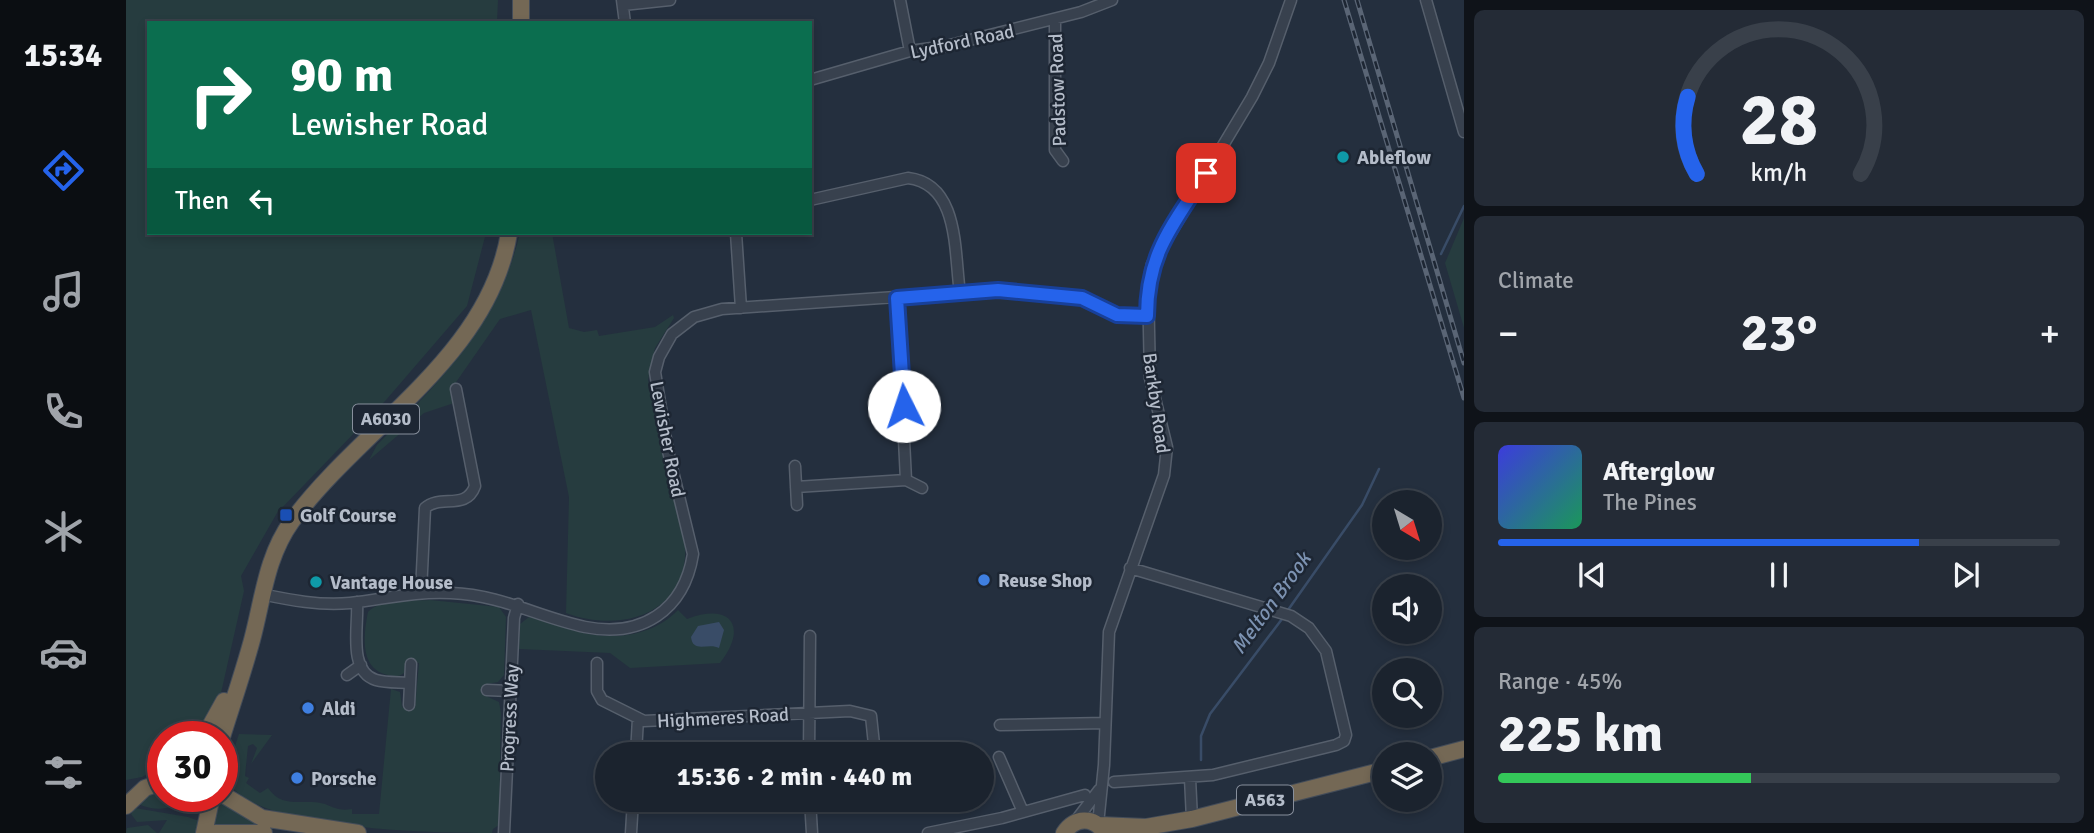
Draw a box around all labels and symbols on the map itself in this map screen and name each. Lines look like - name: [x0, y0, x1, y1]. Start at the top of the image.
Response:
- street label: Lydford Road: [908, 19, 1016, 65]
- street label: Padstow Road: [1044, 33, 1072, 147]
- pin: [1176, 143, 1236, 203]
- place label: Ableflow: [1357, 146, 1431, 170]
- marker: Ableflow: [1335, 149, 1351, 165]
- street label: Barkby Road: [1137, 351, 1175, 455]
- position arrow: [867, 369, 941, 443]
- street label: Lewisher Road: [644, 379, 690, 499]
- road number: A6030: [353, 404, 419, 433]
- north arrow: [1372, 490, 1442, 560]
- place label: Golf Course: [300, 504, 396, 528]
- marker: Golf Course: [278, 507, 294, 523]
- water label: Melton Brook: [1225, 545, 1318, 659]
- place label: Reuse Shop: [998, 569, 1092, 593]
- place label: Vantage House: [330, 571, 453, 595]
- marker: Reuse Shop: [976, 572, 992, 588]
- marker: Vantage House: [308, 574, 324, 590]
- street label: Progress Way: [495, 664, 525, 772]
- place label: Aldi: [322, 697, 356, 721]
- marker: Aldi: [300, 700, 316, 716]
- street label: Highmeres Road: [656, 703, 790, 733]
- speed limit sign: 30: [147, 721, 238, 812]
- place label: Porsche: [311, 767, 376, 791]
- marker: Porsche: [289, 770, 305, 786]
- road number: A563: [1237, 786, 1293, 814]

